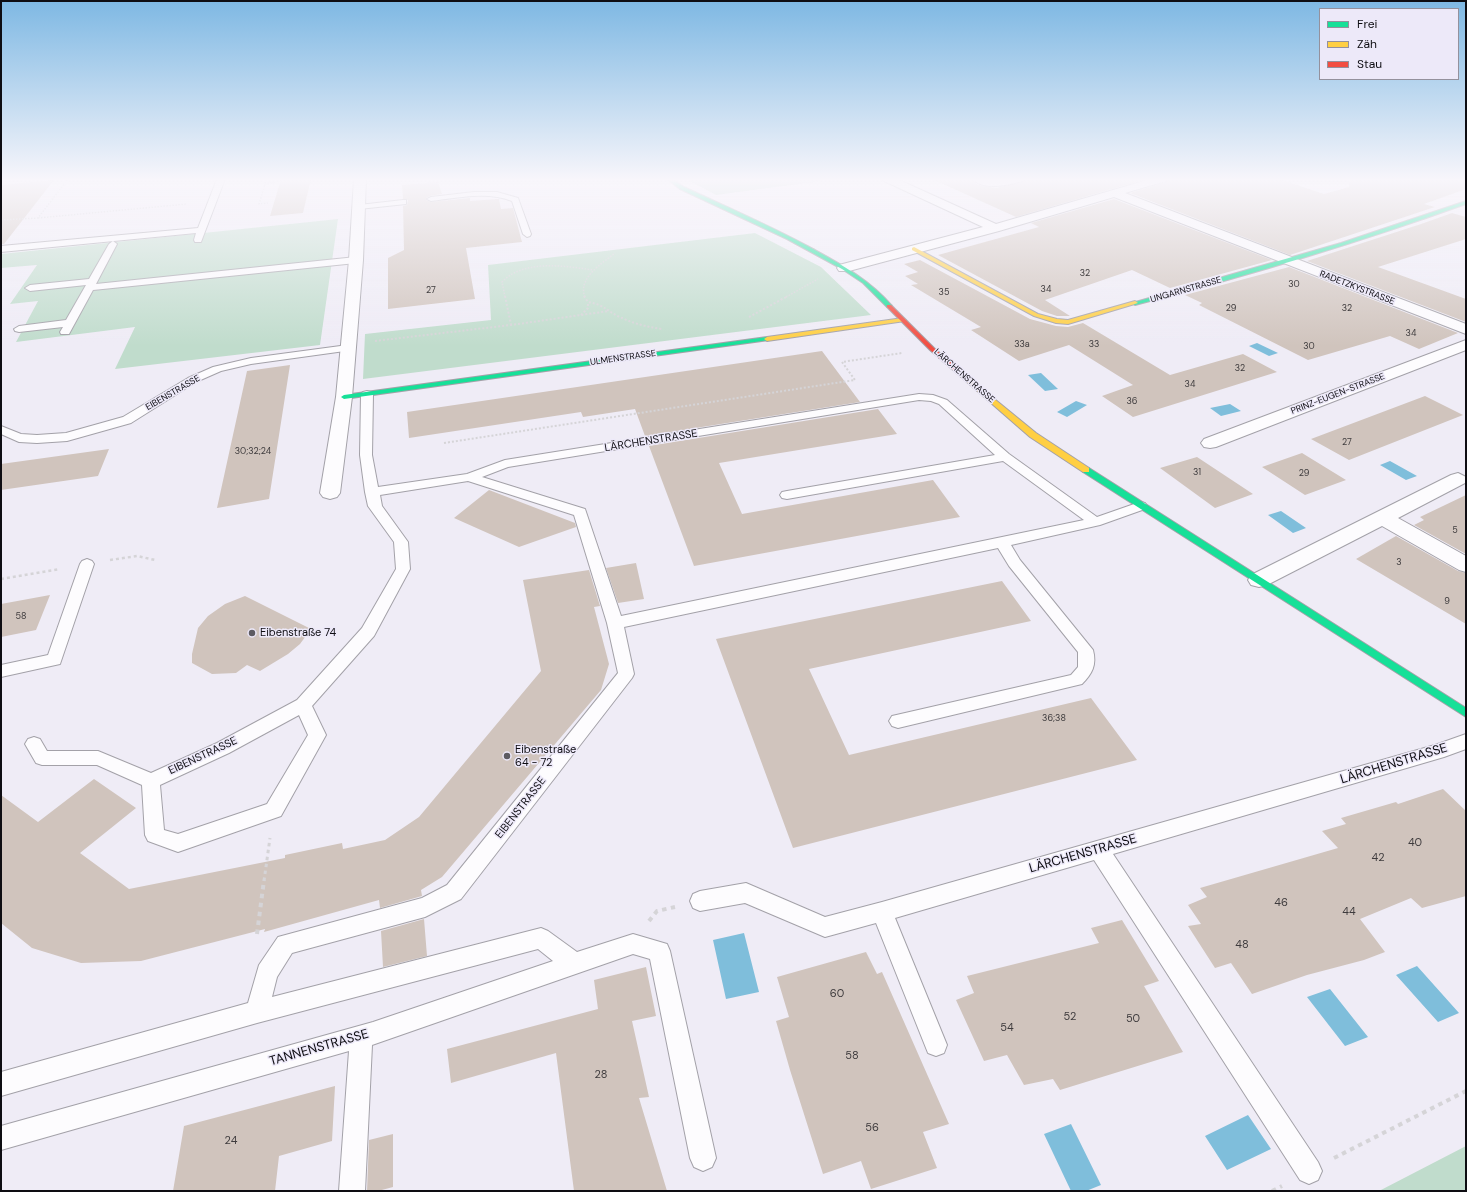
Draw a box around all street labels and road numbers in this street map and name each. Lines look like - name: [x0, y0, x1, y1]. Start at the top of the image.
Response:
- street label: RADETZKYSTRASSE: [1318, 269, 1396, 307]
- street label: UNGARNSTRASSE: [1149, 275, 1223, 305]
- street label: LÄRCHENSTRASSE: [931, 347, 997, 405]
- street label: ULMENSTRASSE: [589, 348, 657, 368]
- street label: PRINZ-EUGEN-STRASSE: [1290, 371, 1386, 417]
- street label: EIBENSTRASSE: [144, 373, 202, 413]
- street label: LÄRCHENSTRASSE: [604, 427, 698, 455]
- street label: EIBENSTRASSE: [166, 734, 240, 778]
- street label: LÄRCHENSTRASSE: [1339, 740, 1449, 788]
- street label: EIBENSTRASSE: [493, 775, 549, 841]
- street label: LÄRCHENSTRASSE: [1027, 831, 1139, 877]
- street label: TANNENSTRASSE: [268, 1026, 370, 1070]

